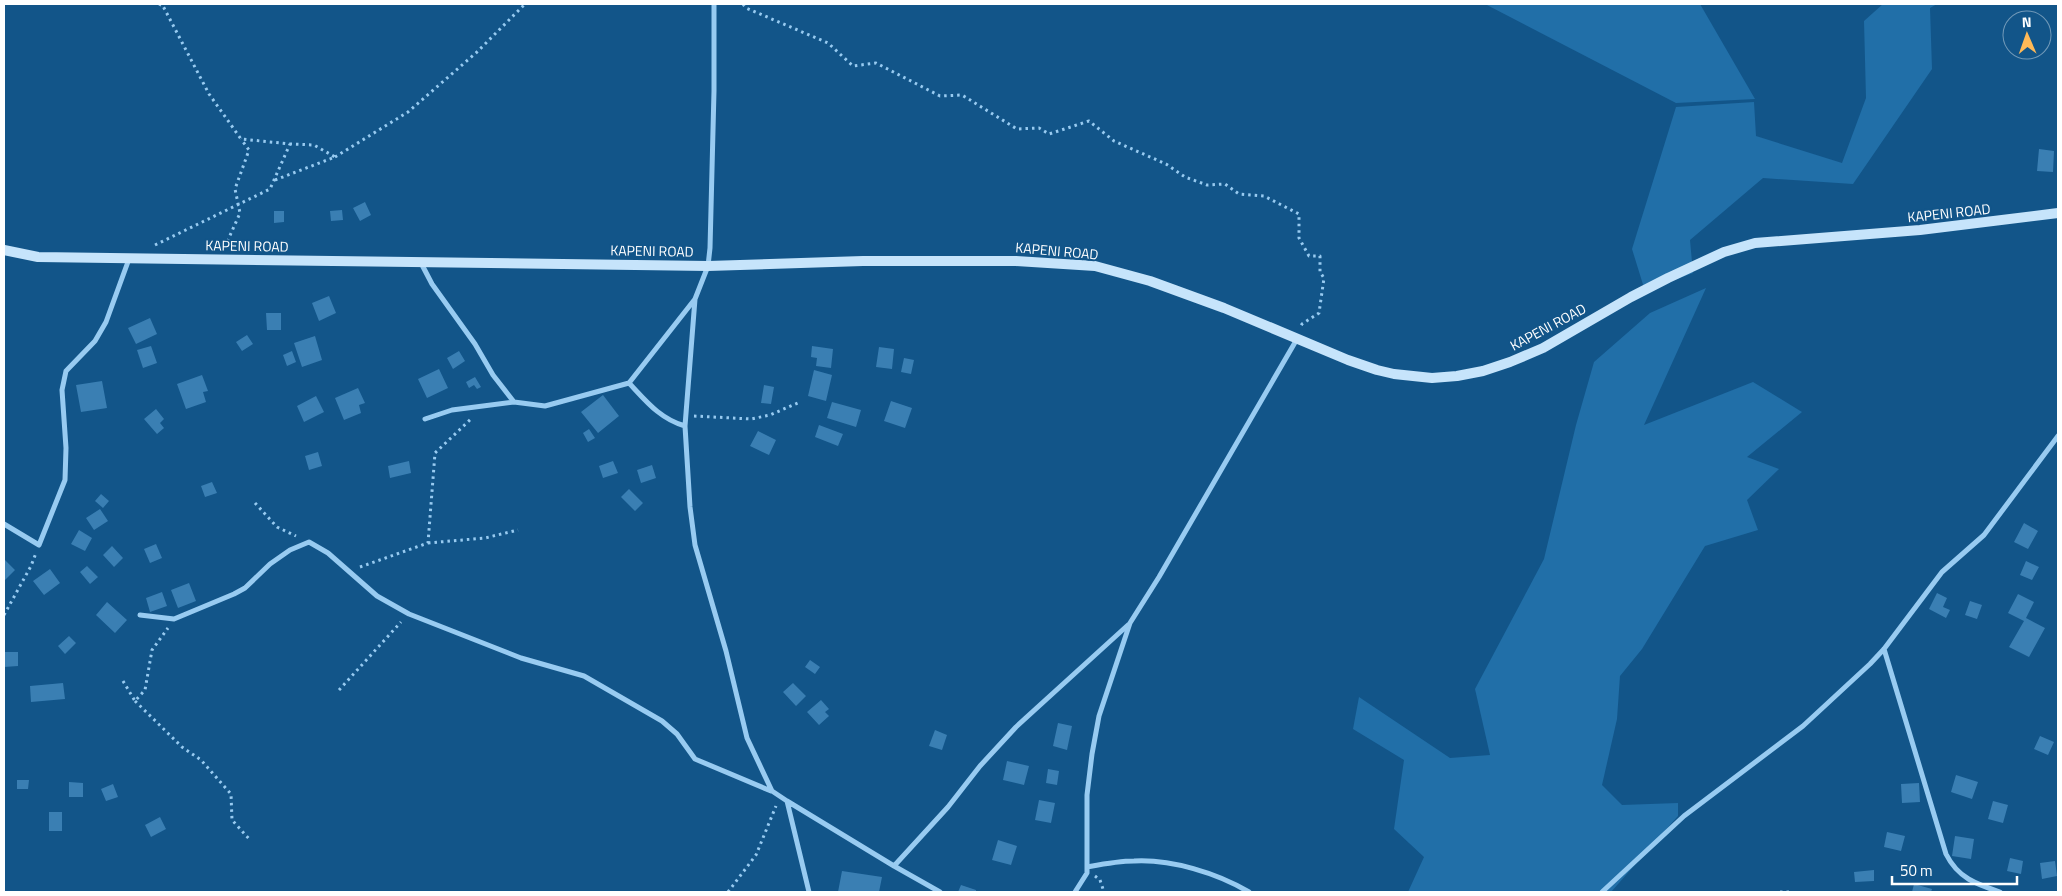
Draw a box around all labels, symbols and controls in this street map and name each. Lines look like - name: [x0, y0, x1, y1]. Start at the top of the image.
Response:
- north arrow: [2002, 10, 2052, 60]
- text: N: [2021, 11, 2032, 32]
- street label: KAPENI ROAD: [1906, 198, 1992, 227]
- street label: KAPENI ROAD: [205, 234, 289, 257]
- street label: KAPENI ROAD: [1015, 236, 1100, 265]
- street label: KAPENI ROAD: [610, 239, 694, 262]
- street label: KAPENI ROAD: [1506, 298, 1590, 355]
- scale bar: [1892, 854, 2017, 886]
- text: 50 m: [1900, 859, 1933, 882]

